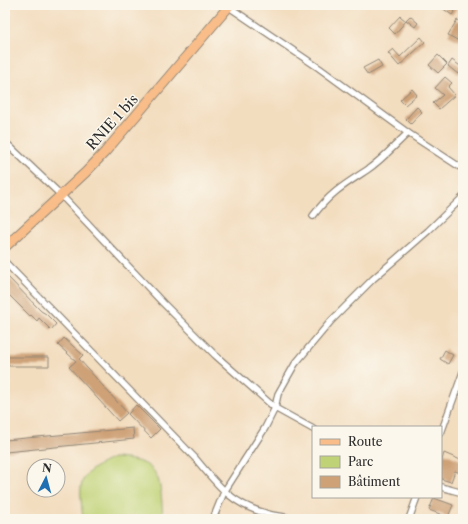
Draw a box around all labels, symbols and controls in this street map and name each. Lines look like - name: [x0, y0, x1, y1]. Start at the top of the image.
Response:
- street label: RNIE 1 bis: [82, 90, 142, 154]
- legend: [312, 426, 442, 498]
- text: Route: [348, 434, 383, 449]
- text: Parc: [348, 454, 373, 469]
- north arrow: [26, 458, 66, 498]
- text: N: [42, 461, 53, 476]
- text: Bâtiment: [348, 474, 401, 489]

